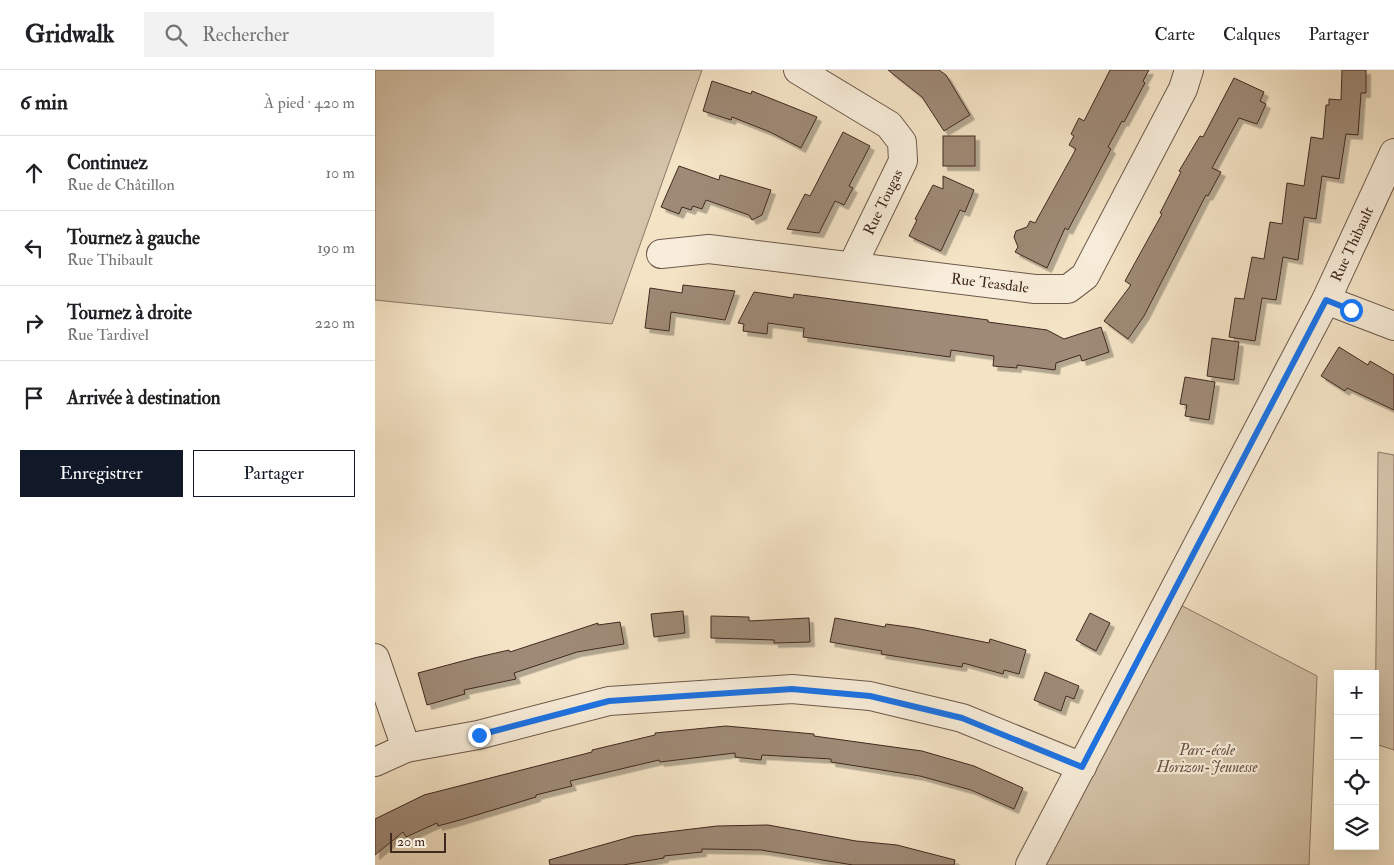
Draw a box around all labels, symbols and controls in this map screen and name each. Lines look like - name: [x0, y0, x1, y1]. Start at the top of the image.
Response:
- search box: [144, 12, 494, 57]
- text: Gridwalk: [25, 19, 114, 50]
- icon: search: [162, 21, 190, 49]
- text: Rechercher: [202, 23, 289, 47]
- text: Carte: [1154, 23, 1195, 46]
- text: Calques: [1223, 23, 1280, 46]
- text: Partager: [1308, 23, 1369, 46]
- text: 6 min: [20, 89, 68, 116]
- text: À pied · 420 m: [264, 93, 355, 113]
- text: Continuez: [67, 151, 148, 175]
- icon: ahead: [20, 159, 48, 187]
- text: 10 m: [325, 163, 355, 183]
- street label: Rue Tougas: [859, 166, 907, 238]
- text: Rue de Châtillon: [67, 175, 175, 195]
- street label: Rue Thibault: [1327, 204, 1378, 285]
- text: Tournez à gauche: [67, 226, 200, 250]
- icon: left: [20, 234, 48, 262]
- text: 190 m: [317, 238, 355, 258]
- text: Rue Thibault: [67, 250, 153, 270]
- street label: Rue Teasdale: [950, 269, 1030, 298]
- route start: [1340, 299, 1363, 322]
- text: Tournez à droite: [67, 301, 192, 325]
- icon: right: [20, 309, 48, 337]
- text: 220 m: [315, 313, 355, 333]
- text: Rue Tardivel: [67, 325, 149, 345]
- icon: arrive: [20, 384, 48, 412]
- text: Arrivée à destination: [67, 386, 221, 410]
- button: Enregistrer: [20, 450, 183, 497]
- button: Partager: [193, 450, 355, 497]
- map controls: [1334, 670, 1379, 850]
- button: +: [1334, 670, 1379, 715]
- button: −: [1334, 715, 1379, 760]
- route end: [468, 724, 491, 747]
- park label: Parc-école Horizon-Jeunesse: [1156, 741, 1258, 777]
- button: locate: [1334, 760, 1379, 805]
- button: layers: [1334, 805, 1379, 850]
- scale bar: [390, 830, 446, 853]
- text: 20 m: [397, 833, 425, 850]

